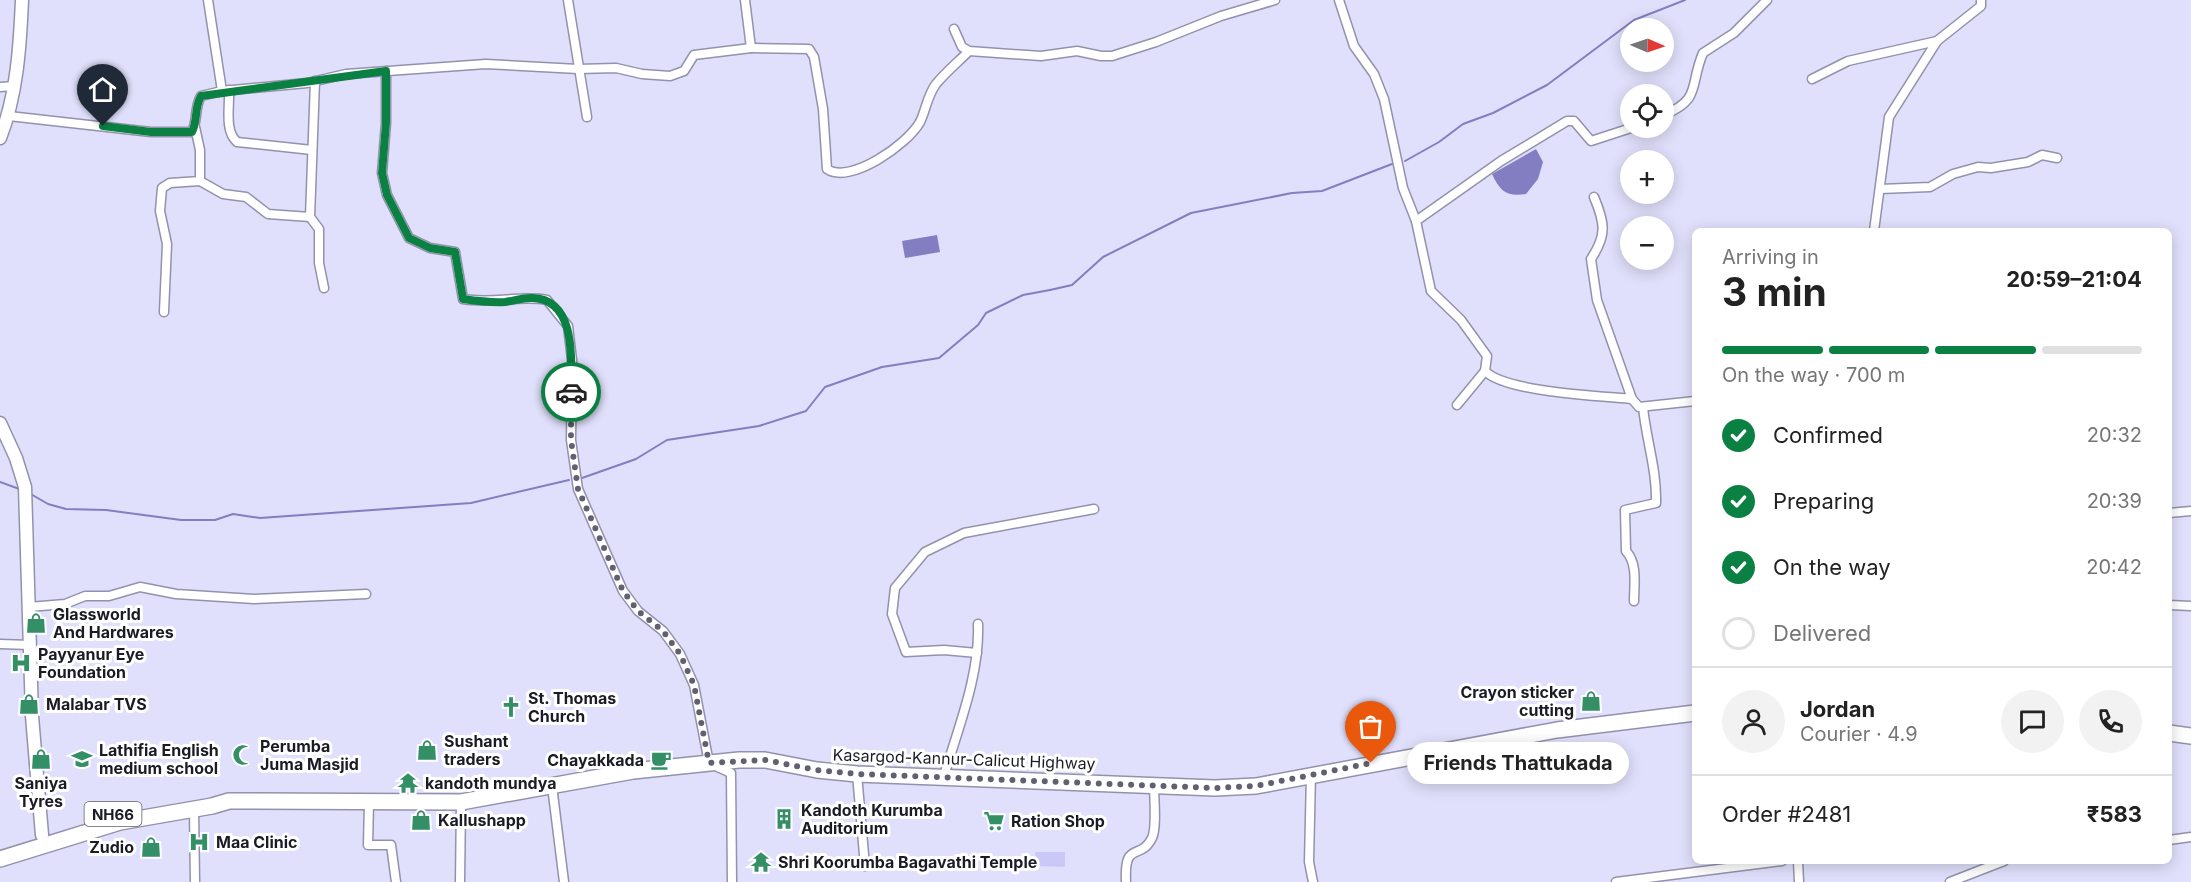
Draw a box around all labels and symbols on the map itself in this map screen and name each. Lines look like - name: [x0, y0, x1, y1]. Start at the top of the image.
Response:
- north arrow: [1620, 18, 1674, 72]
- pin: [77, 64, 128, 126]
- courier: [541, 362, 601, 422]
- place label: Glassworld And Hardwares: [53, 604, 174, 642]
- shop icon: Glassworld And Hardwares: [24, 611, 48, 635]
- place label: Payyanur Eye Foundation: [38, 644, 144, 682]
- hospital icon: Payyanur Eye Foundation: [9, 651, 33, 675]
- place label: Crayon sticker cutting: [1460, 682, 1574, 720]
- place label: St. Thomas Church: [528, 688, 616, 726]
- shop icon: Crayon sticker cutting: [1579, 689, 1603, 713]
- shop icon: Malabar TVS: [17, 692, 41, 716]
- place label: Malabar TVS: [46, 694, 147, 714]
- church icon: St. Thomas Church: [499, 695, 523, 719]
- pin: [1345, 701, 1396, 763]
- place label: Sushant traders: [444, 731, 509, 769]
- place label: Perumba Juma Masjid: [260, 736, 359, 774]
- shop icon: Sushant traders: [415, 738, 439, 762]
- place label: Lathifia English medium school: [99, 740, 219, 778]
- callout: Friends Thattukada: [1407, 742, 1629, 784]
- mosque icon: Perumba Juma Masjid: [231, 743, 255, 767]
- street label: Kasargod-Kannur-Calicut Highway: [832, 744, 1096, 774]
- shop icon: Saniya Tyres: [29, 747, 53, 771]
- school or university icon: Lathifia English medium school: [70, 747, 94, 771]
- cafe icon: Chayakkada: [649, 748, 673, 772]
- place label: Chayakkada: [547, 750, 644, 770]
- temple icon: kandoth mundya: [396, 771, 420, 795]
- place label: Saniya Tyres: [15, 773, 67, 811]
- place label: kandoth mundya: [425, 773, 557, 793]
- place label: Kandoth Kurumba Auditorium: [801, 800, 943, 838]
- road number: NH66: [84, 802, 142, 826]
- building icon: Kandoth Kurumba Auditorium: [772, 807, 796, 831]
- shop icon: Kallushapp: [409, 808, 433, 832]
- supermarket icon: Ration Shop: [982, 809, 1006, 833]
- place label: Kallushapp: [438, 810, 526, 830]
- place label: Ration Shop: [1011, 811, 1105, 831]
- hospital icon: Maa Clinic: [187, 830, 211, 854]
- place label: Maa Clinic: [216, 832, 298, 852]
- shop icon: Zudio: [139, 835, 163, 859]
- place label: Zudio: [89, 837, 134, 857]
- temple icon: Shri Koorumba Bagavathi Temple: [749, 850, 773, 874]
- place label: Shri Koorumba Bagavathi Temple: [778, 852, 1037, 872]

